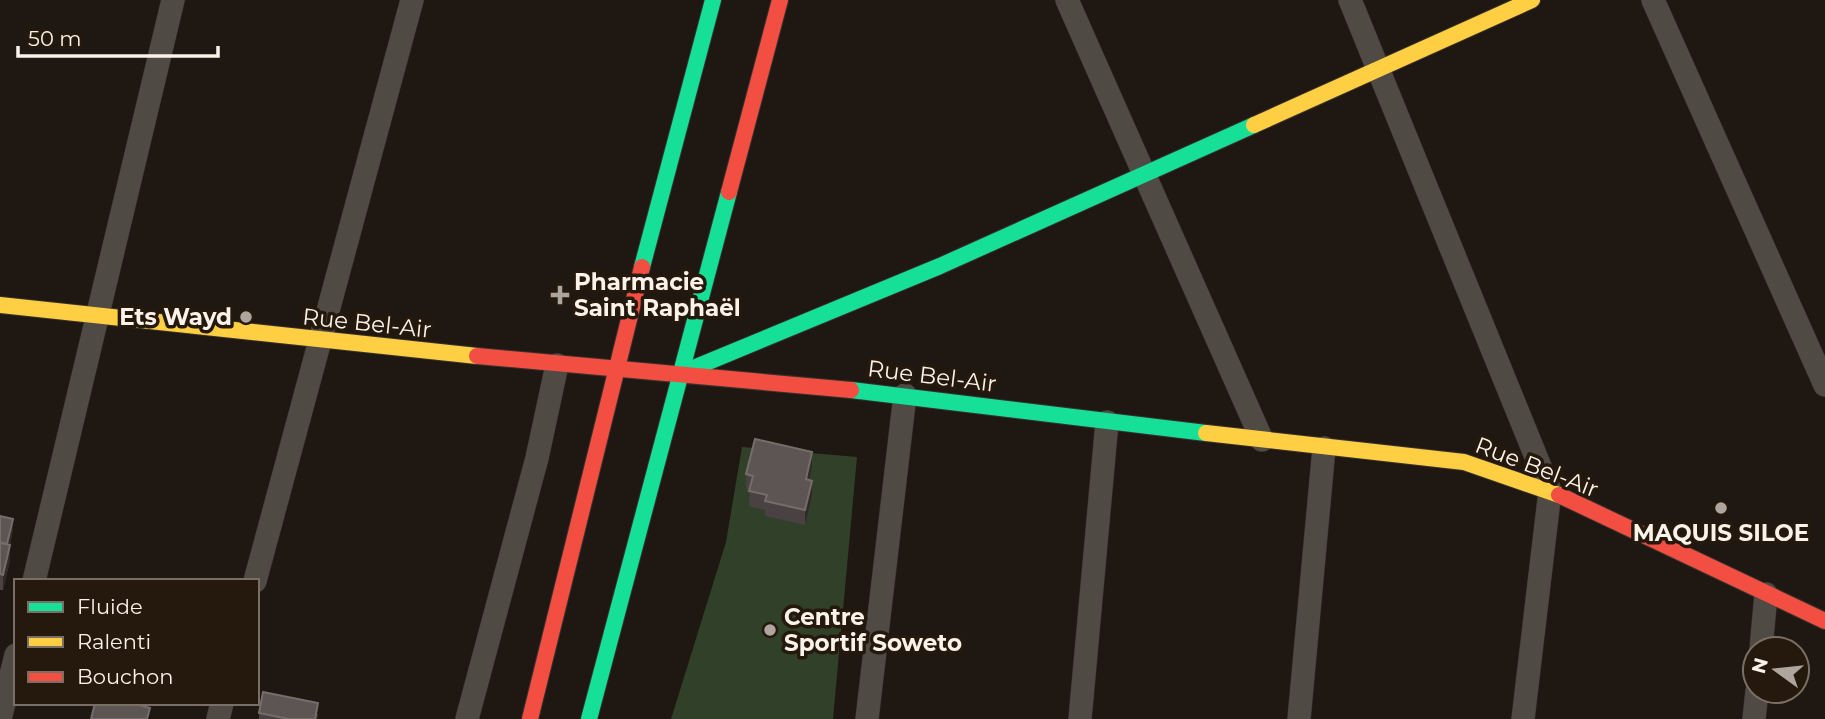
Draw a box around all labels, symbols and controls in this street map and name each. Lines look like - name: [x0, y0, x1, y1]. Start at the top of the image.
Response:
- scale bar: [18, 14, 217, 58]
- text: 50 m: [28, 26, 82, 51]
- place label: Pharmacie Saint Raphaël: [574, 268, 741, 322]
- marker: Pharmacie Saint Raphaël: [552, 287, 568, 303]
- street label: Rue Bel-Air: [301, 302, 433, 344]
- place label: Ets Wayd: [119, 303, 232, 331]
- marker: Ets Wayd: [238, 309, 254, 325]
- street label: Rue Bel-Air: [866, 354, 998, 398]
- street label: Rue Bel-Air: [1471, 431, 1603, 503]
- marker: MAQUIS SILOE: [1713, 500, 1729, 516]
- place label: MAQUIS SILOE: [1633, 519, 1809, 547]
- legend: [14, 579, 259, 705]
- text: Fluide: [77, 594, 143, 619]
- place label: Centre Sportif Soweto: [784, 603, 962, 657]
- marker: Centre Sportif Soweto: [762, 622, 778, 638]
- text: Ralenti: [77, 629, 151, 654]
- north arrow: [1741, 635, 1811, 705]
- text: N: [1747, 655, 1773, 676]
- text: Bouchon: [77, 664, 173, 689]

